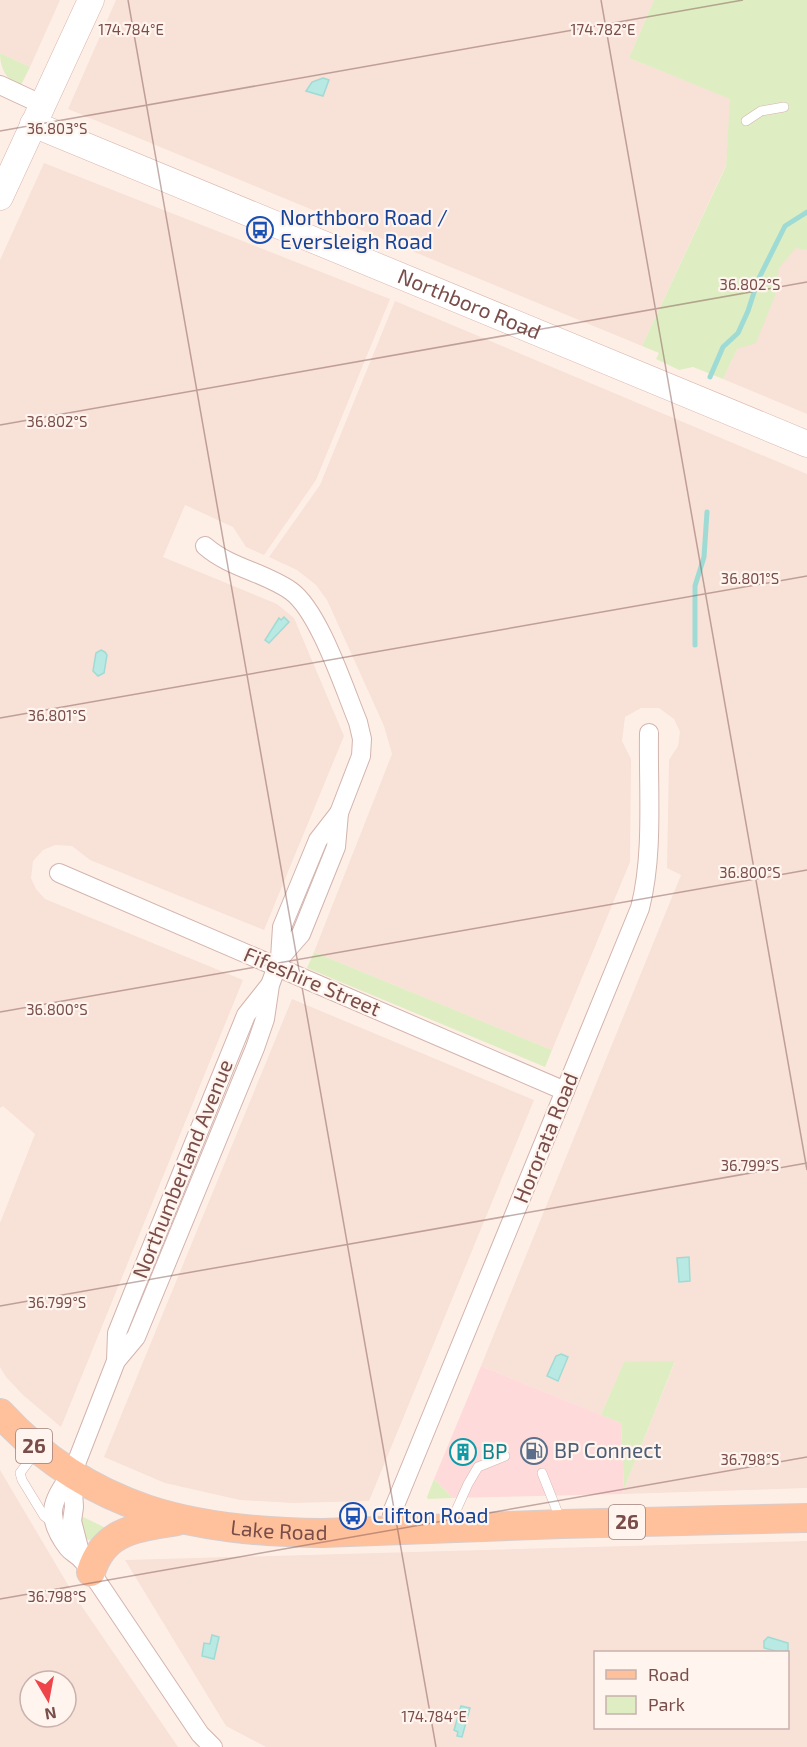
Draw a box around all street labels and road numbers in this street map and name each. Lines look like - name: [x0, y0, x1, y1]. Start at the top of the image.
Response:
- street label: Northboro Road: [395, 262, 545, 344]
- street label: Fifeshire Street: [240, 941, 385, 1021]
- street label: Northumberland Avenue: [126, 1055, 237, 1282]
- street label: Hororata Road: [507, 1069, 582, 1206]
- road number: 26: [16, 1429, 52, 1463]
- road number: 26: [609, 1505, 645, 1539]
- street label: Lake Road: [229, 1514, 328, 1544]

